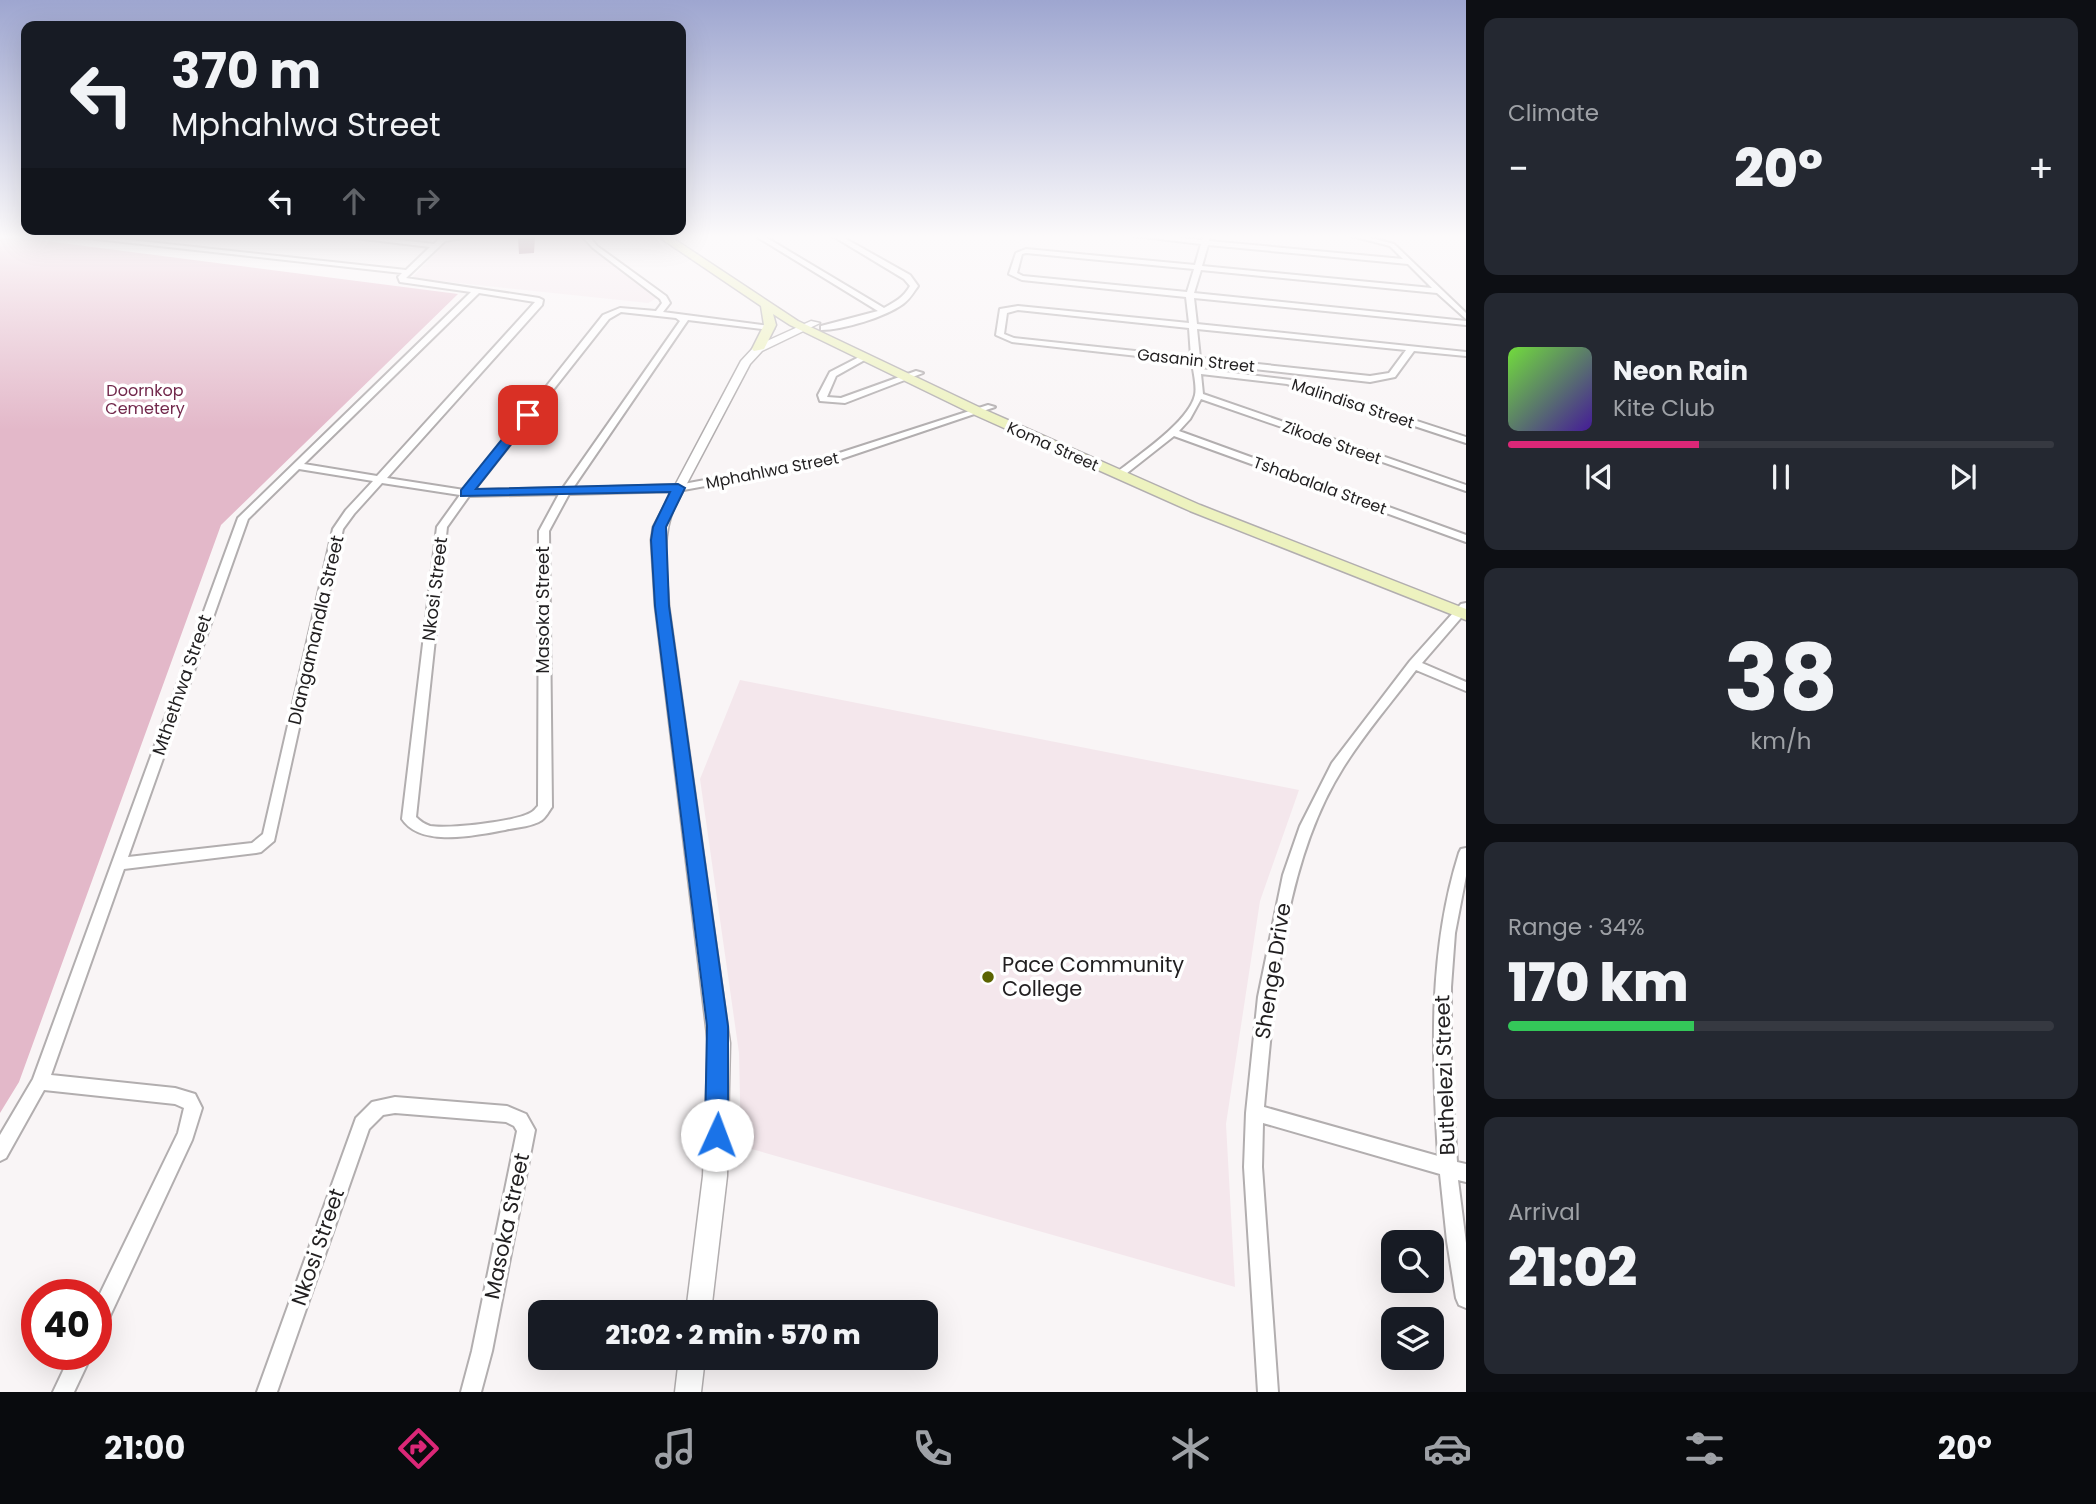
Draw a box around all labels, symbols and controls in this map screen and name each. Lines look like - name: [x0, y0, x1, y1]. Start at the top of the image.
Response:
- text: 370 m: [171, 37, 321, 105]
- icon: left: [56, 49, 147, 140]
- text: Climate: [1508, 97, 1599, 129]
- text: Mphahlwa Street: [171, 102, 441, 147]
- text: 20°: [1734, 132, 1823, 205]
- text: −: [1508, 142, 1529, 195]
- text: +: [2028, 142, 2054, 195]
- icon: left: [262, 182, 300, 220]
- icon: ahead: [335, 182, 373, 220]
- icon: right: [408, 182, 446, 220]
- street label: Gasanin Street: [1136, 343, 1256, 378]
- text: Neon Rain: [1613, 353, 1748, 389]
- street label: Malindisa Street: [1289, 373, 1417, 434]
- park label: Doornkop Cemetery: [105, 379, 185, 420]
- pin: [498, 385, 558, 445]
- text: Kite Club: [1613, 392, 1715, 424]
- icon: arrive: [509, 396, 547, 434]
- street label: Zikode Street: [1279, 415, 1384, 470]
- street label: Koma Street: [1003, 416, 1103, 477]
- street label: Mphahlwa Street: [704, 446, 841, 495]
- street label: Tshabalala Street: [1250, 451, 1390, 520]
- icon: previous: [1580, 458, 1618, 496]
- icon: pause: [1762, 458, 1800, 496]
- icon: next: [1944, 458, 1982, 496]
- street label: Dlangamandla Street: [282, 533, 349, 727]
- street label: Nkosi Street: [416, 535, 453, 642]
- street label: Masoka Street: [530, 546, 555, 674]
- street label: Mthethwa Street: [146, 611, 217, 759]
- text: 38: [1724, 614, 1838, 742]
- text: km/h: [1750, 725, 1812, 757]
- street label: Shenge Drive: [1247, 901, 1298, 1041]
- text: Range · 34%: [1508, 911, 1645, 943]
- text: 170 km: [1508, 946, 1689, 1019]
- place label: Pace Community College: [1002, 950, 1184, 1003]
- marker: Pace Community College: [980, 969, 996, 985]
- street label: Buthelezi Street: [1427, 994, 1462, 1156]
- position arrow: [680, 1098, 754, 1172]
- street label: Masoka Street: [477, 1150, 536, 1302]
- street label: Nkosi Street: [284, 1184, 351, 1309]
- text: Arrival: [1508, 1196, 1580, 1228]
- map controls: [1381, 1230, 1444, 1370]
- button: search: [1381, 1230, 1444, 1293]
- text: 21:02: [1508, 1231, 1637, 1304]
- speed limit sign: 40: [21, 1279, 112, 1370]
- button: layers: [1381, 1307, 1444, 1370]
- text: 21:02 · 2 min · 570 m: [605, 1317, 861, 1353]
- icon: directions: [394, 1424, 443, 1473]
- icon: music: [651, 1424, 700, 1473]
- icon: phone: [908, 1424, 957, 1473]
- icon: climate: [1166, 1424, 1215, 1473]
- icon: car: [1423, 1424, 1472, 1473]
- icon: filters: [1680, 1424, 1729, 1473]
- text: 21:00: [104, 1425, 185, 1470]
- text: 20°: [1938, 1425, 1992, 1470]

